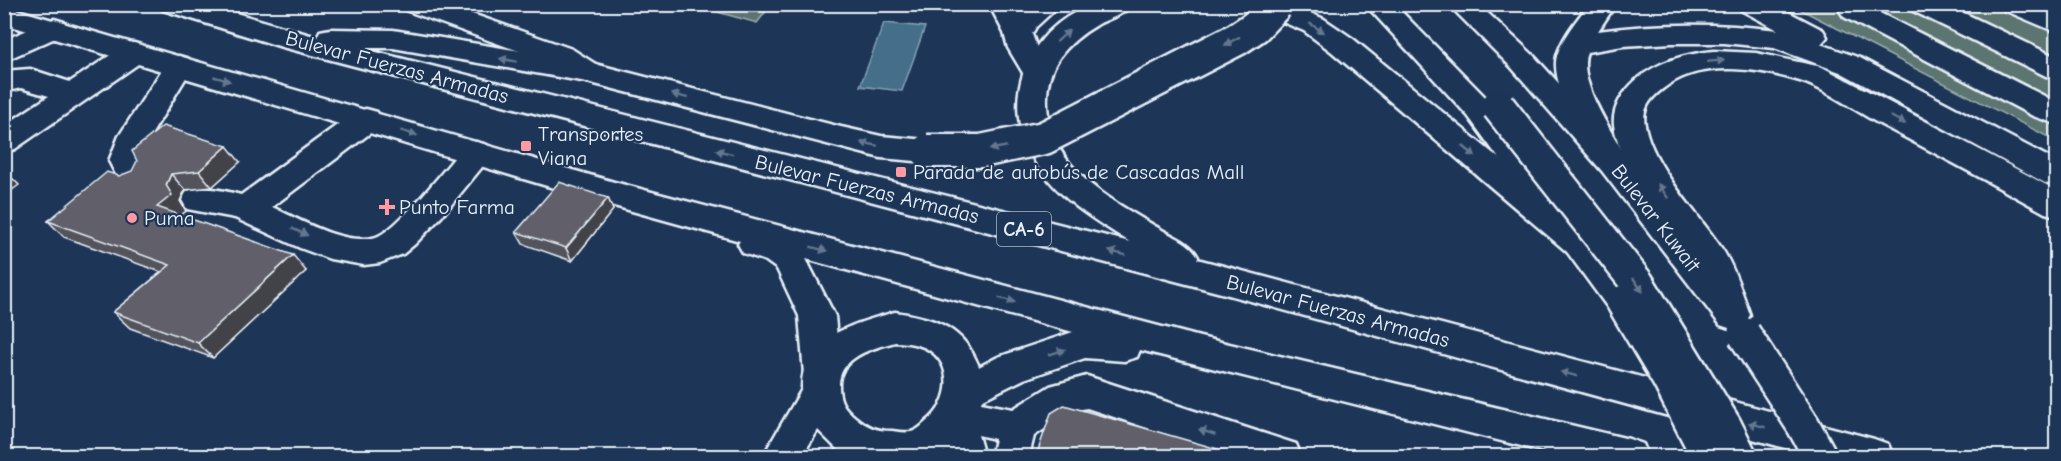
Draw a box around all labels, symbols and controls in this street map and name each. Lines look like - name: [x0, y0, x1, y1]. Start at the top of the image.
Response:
- one-way arrow: [1309, 22, 1325, 34]
- street label: Bulevar Fuerzas Armadas: [283, 26, 511, 108]
- one-way arrow: [1055, 29, 1070, 43]
- one-way arrow: [1223, 36, 1240, 46]
- one-way arrow: [499, 55, 518, 64]
- one-way arrow: [1707, 56, 1726, 66]
- one-way arrow: [213, 75, 231, 84]
- one-way arrow: [670, 91, 688, 100]
- one-way arrow: [1890, 115, 1907, 125]
- place label: Transportes Viana: [538, 122, 643, 170]
- one-way arrow: [400, 129, 418, 138]
- marker: Transportes Viana: [519, 139, 533, 153]
- one-way arrow: [859, 139, 878, 148]
- one-way arrow: [989, 144, 1008, 153]
- one-way arrow: [1461, 144, 1477, 157]
- one-way arrow: [715, 147, 734, 157]
- street label: Bulevar Fuerzas Armadas: [753, 150, 981, 228]
- place label: Parada de autobús de Cascadas Mall: [913, 160, 1244, 184]
- street label: Bulevar Kuwait: [1607, 160, 1706, 277]
- marker: Parada de autobús de Cascadas Mall: [894, 165, 908, 179]
- one-way arrow: [1657, 184, 1669, 200]
- place label: Punto Farma: [399, 195, 515, 219]
- marker: Punto Farma: [380, 200, 394, 214]
- place label: Puma: [144, 206, 195, 230]
- marker: Puma: [125, 211, 139, 225]
- road number: CA-6: [997, 212, 1051, 246]
- one-way arrow: [291, 228, 309, 237]
- one-way arrow: [810, 245, 828, 254]
- one-way arrow: [1108, 247, 1126, 257]
- street label: Bulevar Fuerzas Armadas: [1224, 270, 1452, 352]
- one-way arrow: [1632, 276, 1644, 292]
- one-way arrow: [998, 296, 1016, 305]
- one-way arrow: [1048, 347, 1066, 356]
- one-way arrow: [1560, 368, 1578, 378]
- one-way arrow: [1748, 419, 1766, 429]
- one-way arrow: [1198, 426, 1216, 436]

